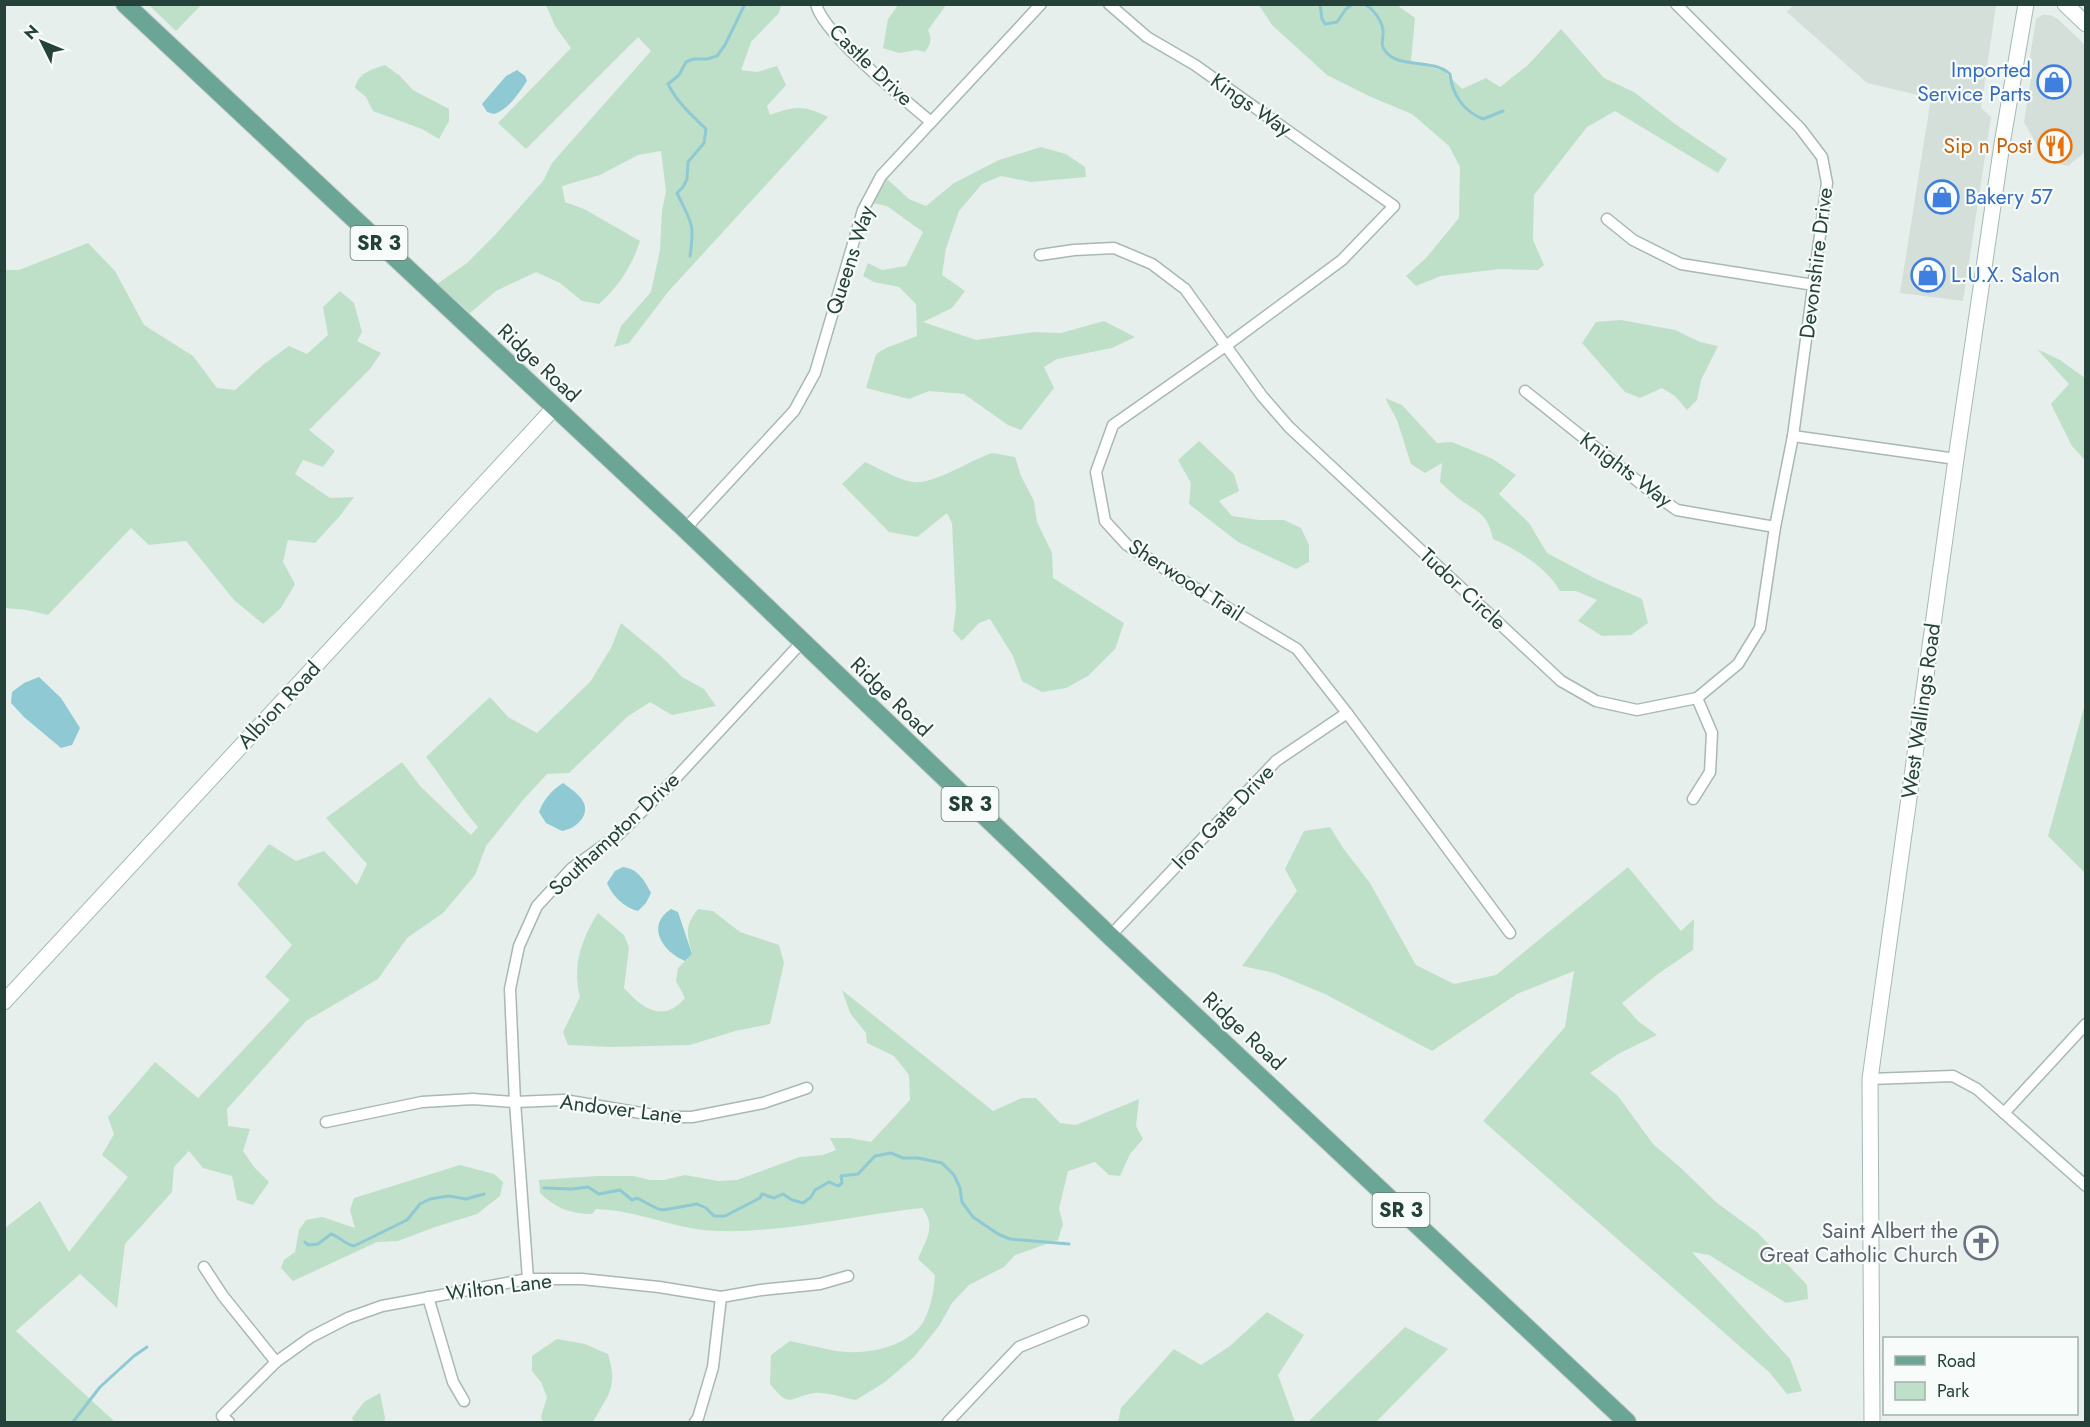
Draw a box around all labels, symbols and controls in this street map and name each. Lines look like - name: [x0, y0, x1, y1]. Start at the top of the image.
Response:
- north arrow: [12, 12, 72, 72]
- street label: Castle Drive: [822, 17, 920, 113]
- text: N: [19, 20, 44, 45]
- place label: Imported Service Parts: [1917, 55, 2031, 109]
- shop icon: Imported Service Parts: [2036, 64, 2072, 100]
- street label: Kings Way: [1204, 66, 1298, 144]
- restaurant icon: Sip n Post: [2037, 128, 2073, 164]
- place label: Sip n Post: [1944, 131, 2032, 161]
- shop icon: Bakery 57: [1924, 179, 1960, 215]
- place label: Bakery 57: [1965, 182, 2053, 212]
- street label: Devonshire Drive: [1792, 186, 1840, 340]
- street label: Queens Way: [818, 201, 882, 318]
- road number: SR 3: [350, 226, 407, 260]
- shop icon: L.U.X. Salon: [1910, 257, 1946, 293]
- place label: L.U.X. Salon: [1951, 260, 2060, 290]
- street label: Ridge Road: [491, 317, 587, 409]
- street label: Knights Way: [1573, 425, 1679, 515]
- street label: Sherwood Trail: [1122, 531, 1250, 629]
- street label: Tudor Circle: [1413, 541, 1513, 637]
- street label: West Wallings Road: [1894, 621, 1948, 801]
- street label: Ridge Road: [843, 650, 939, 744]
- street label: Albion Road: [230, 654, 328, 756]
- street label: Iron Gate Drive: [1165, 758, 1281, 876]
- street label: Southampton Drive: [542, 765, 686, 903]
- road number: SR 3: [942, 787, 998, 821]
- street label: Ridge Road: [1196, 985, 1292, 1077]
- street label: Andover Lane: [558, 1087, 684, 1131]
- road number: SR 3: [1372, 1193, 1430, 1227]
- place label: Saint Albert the Great Catholic Church: [1760, 1216, 1958, 1270]
- church icon: Saint Albert the Great Catholic Church: [1963, 1225, 1999, 1261]
- street label: Wilton Lane: [444, 1266, 554, 1308]
- legend: [1883, 1337, 2078, 1415]
- text: Road: [1937, 1348, 1976, 1374]
- text: Park: [1937, 1378, 1969, 1404]

